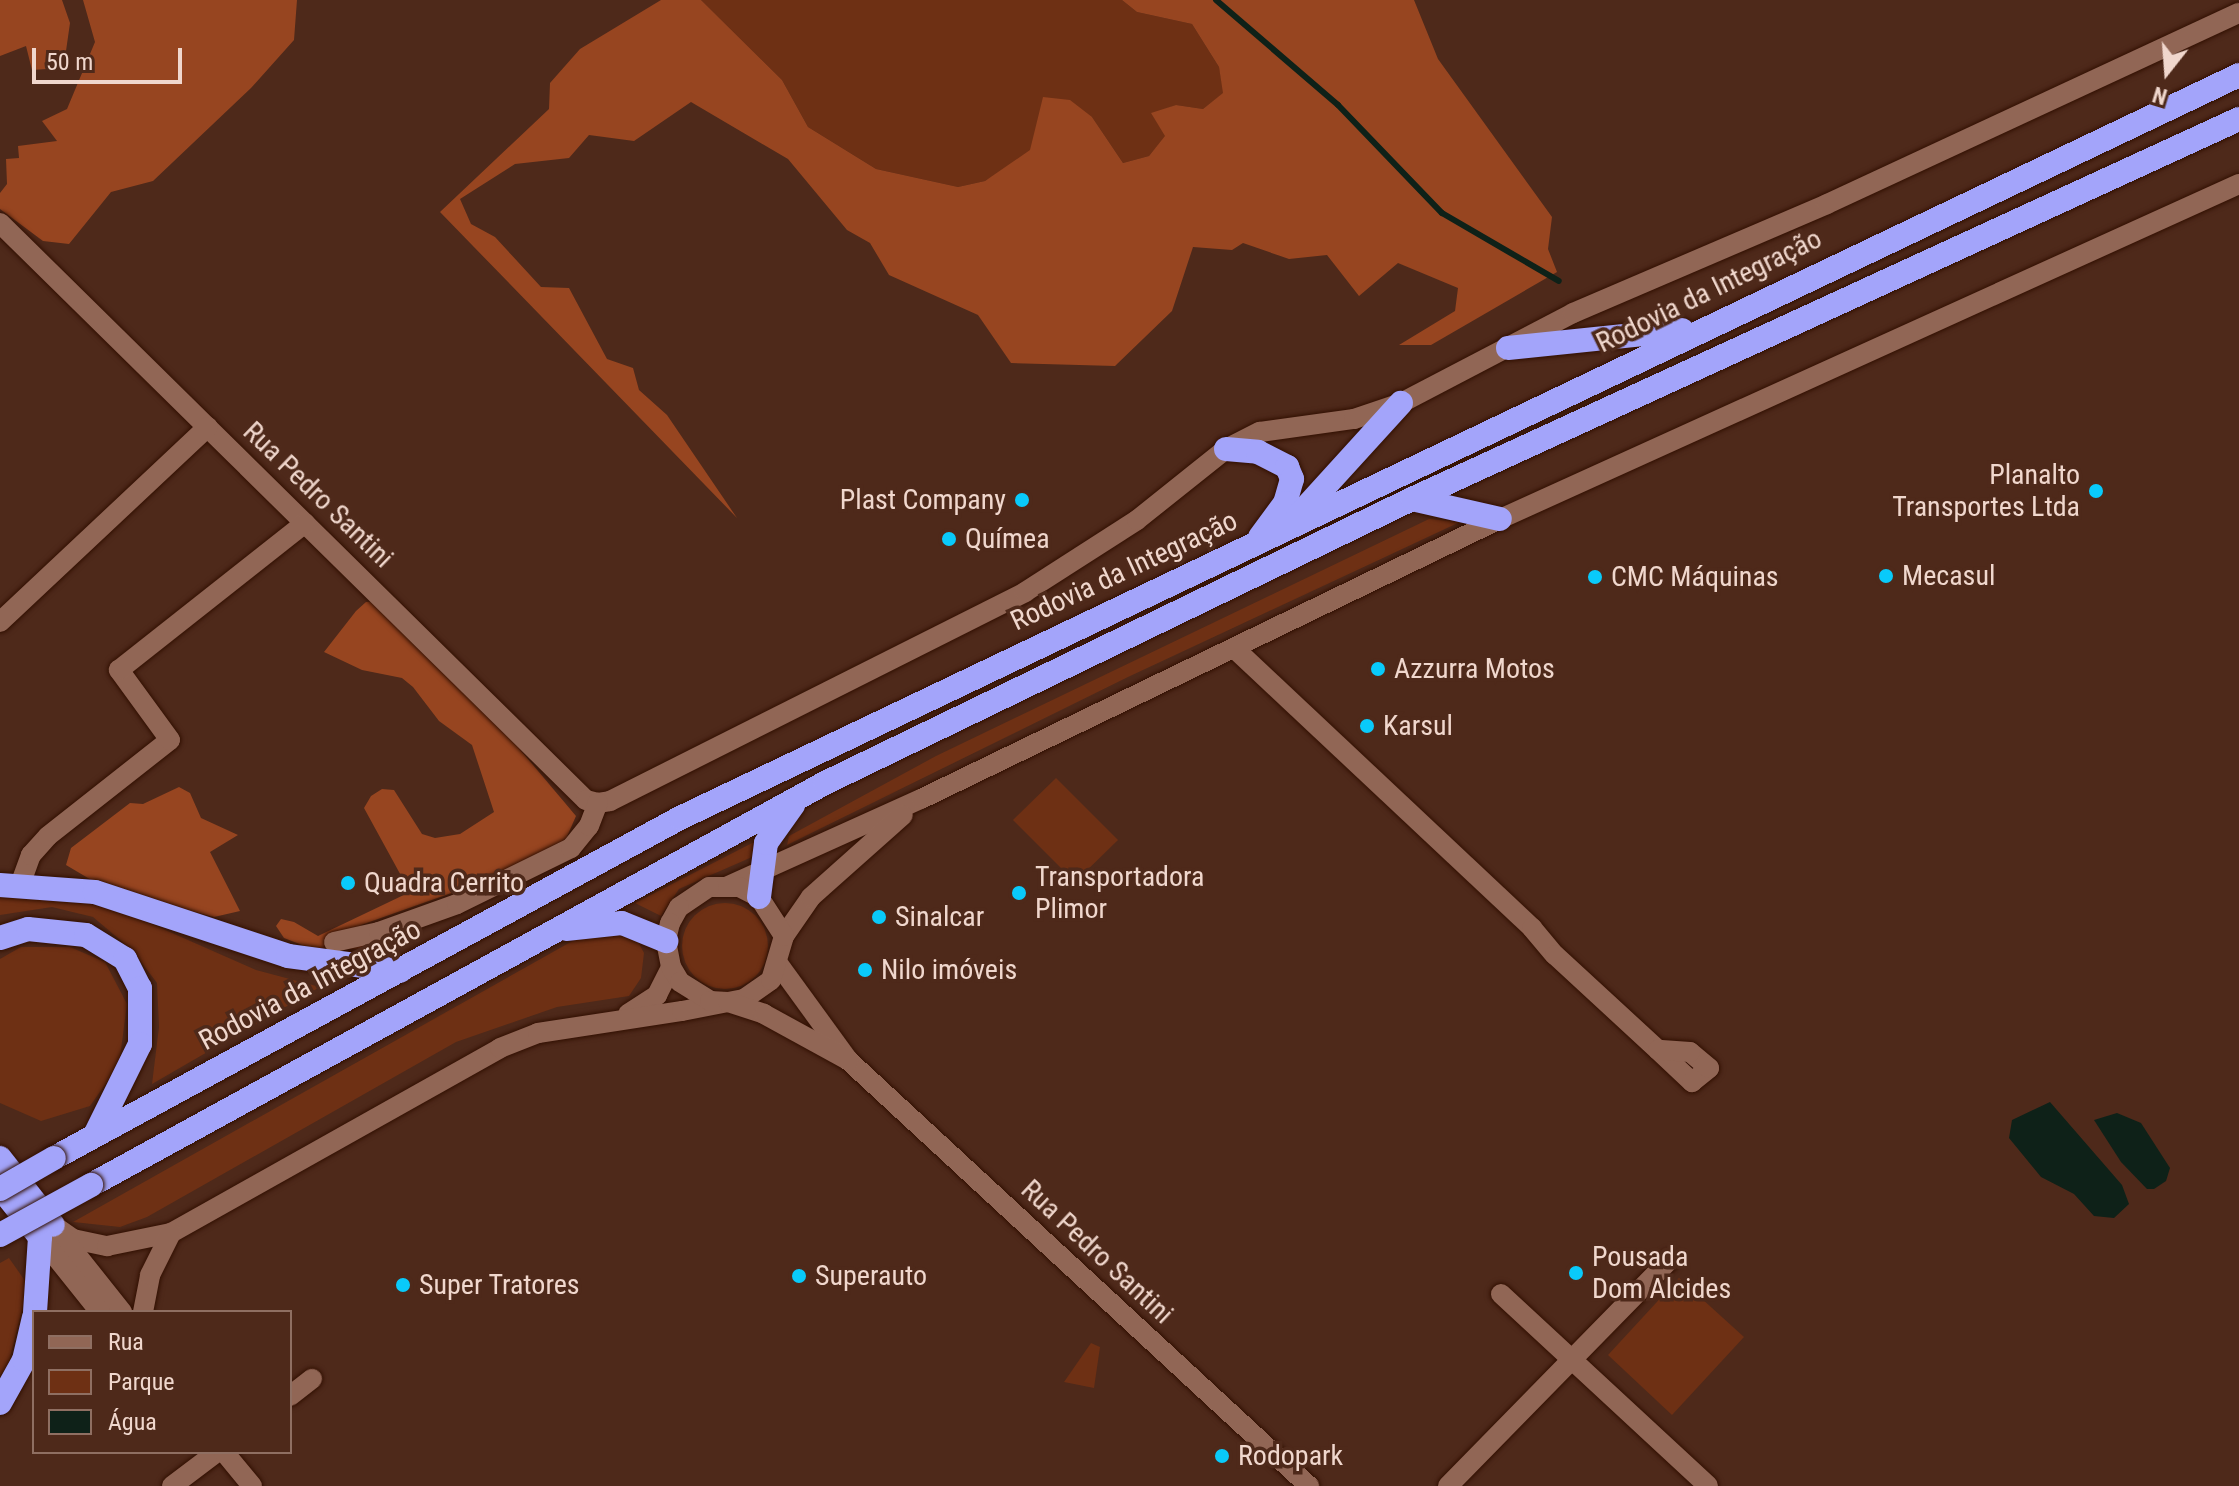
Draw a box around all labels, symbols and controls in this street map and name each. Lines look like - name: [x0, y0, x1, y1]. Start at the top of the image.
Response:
- scale bar: [36, 32, 186, 82]
- north arrow: [2127, 32, 2207, 112]
- text: 50 m: [46, 48, 93, 76]
- text: N: [2150, 82, 2170, 109]
- street label: Rodovia da Integração: [1591, 222, 1827, 360]
- street label: Rua Pedro Santini: [236, 415, 400, 575]
- place label: Planalto Transportes Ltda: [1892, 458, 2080, 524]
- marker: Planalto Transportes Ltda: [2087, 482, 2105, 500]
- place label: Plast Company: [840, 483, 1006, 517]
- marker: Plast Company: [1013, 491, 1031, 509]
- street label: Rodovia da Integração: [1005, 504, 1243, 638]
- place label: Químea: [965, 522, 1050, 556]
- marker: Químea: [940, 530, 958, 548]
- place label: Mecasul: [1902, 559, 1995, 593]
- place label: CMC Máquinas: [1611, 560, 1779, 594]
- marker: Mecasul: [1877, 567, 1895, 585]
- marker: CMC Máquinas: [1586, 568, 1604, 586]
- place label: Azzurra Motos: [1394, 652, 1555, 686]
- marker: Azzurra Motos: [1369, 660, 1387, 678]
- place label: Karsul: [1383, 709, 1453, 743]
- marker: Karsul: [1358, 717, 1376, 735]
- place label: Transportadora Plimor: [1035, 860, 1204, 926]
- place label: Quadra Cerrito: [364, 866, 524, 900]
- marker: Quadra Cerrito: [339, 874, 357, 892]
- marker: Transportadora Plimor: [1010, 884, 1028, 902]
- place label: Sinalcar: [895, 900, 984, 934]
- marker: Sinalcar: [870, 908, 888, 926]
- street label: Rodovia da Integração: [193, 912, 427, 1058]
- place label: Nilo imóveis: [881, 953, 1017, 987]
- marker: Nilo imóveis: [856, 961, 874, 979]
- street label: Rua Pedro Santini: [1014, 1173, 1180, 1331]
- place label: Pousada Dom Alcides: [1592, 1240, 1731, 1306]
- place label: Superauto: [815, 1259, 927, 1293]
- marker: Pousada Dom Alcides: [1567, 1264, 1585, 1282]
- marker: Superauto: [790, 1267, 808, 1285]
- place label: Super Tratores: [419, 1268, 580, 1302]
- marker: Super Tratores: [394, 1276, 412, 1294]
- legend: [32, 1310, 292, 1454]
- text: Rua: [108, 1328, 144, 1356]
- text: Parque: [108, 1368, 175, 1396]
- text: Água: [108, 1408, 157, 1436]
- place label: Rodopark: [1238, 1439, 1343, 1473]
- marker: Rodopark: [1213, 1447, 1231, 1465]

